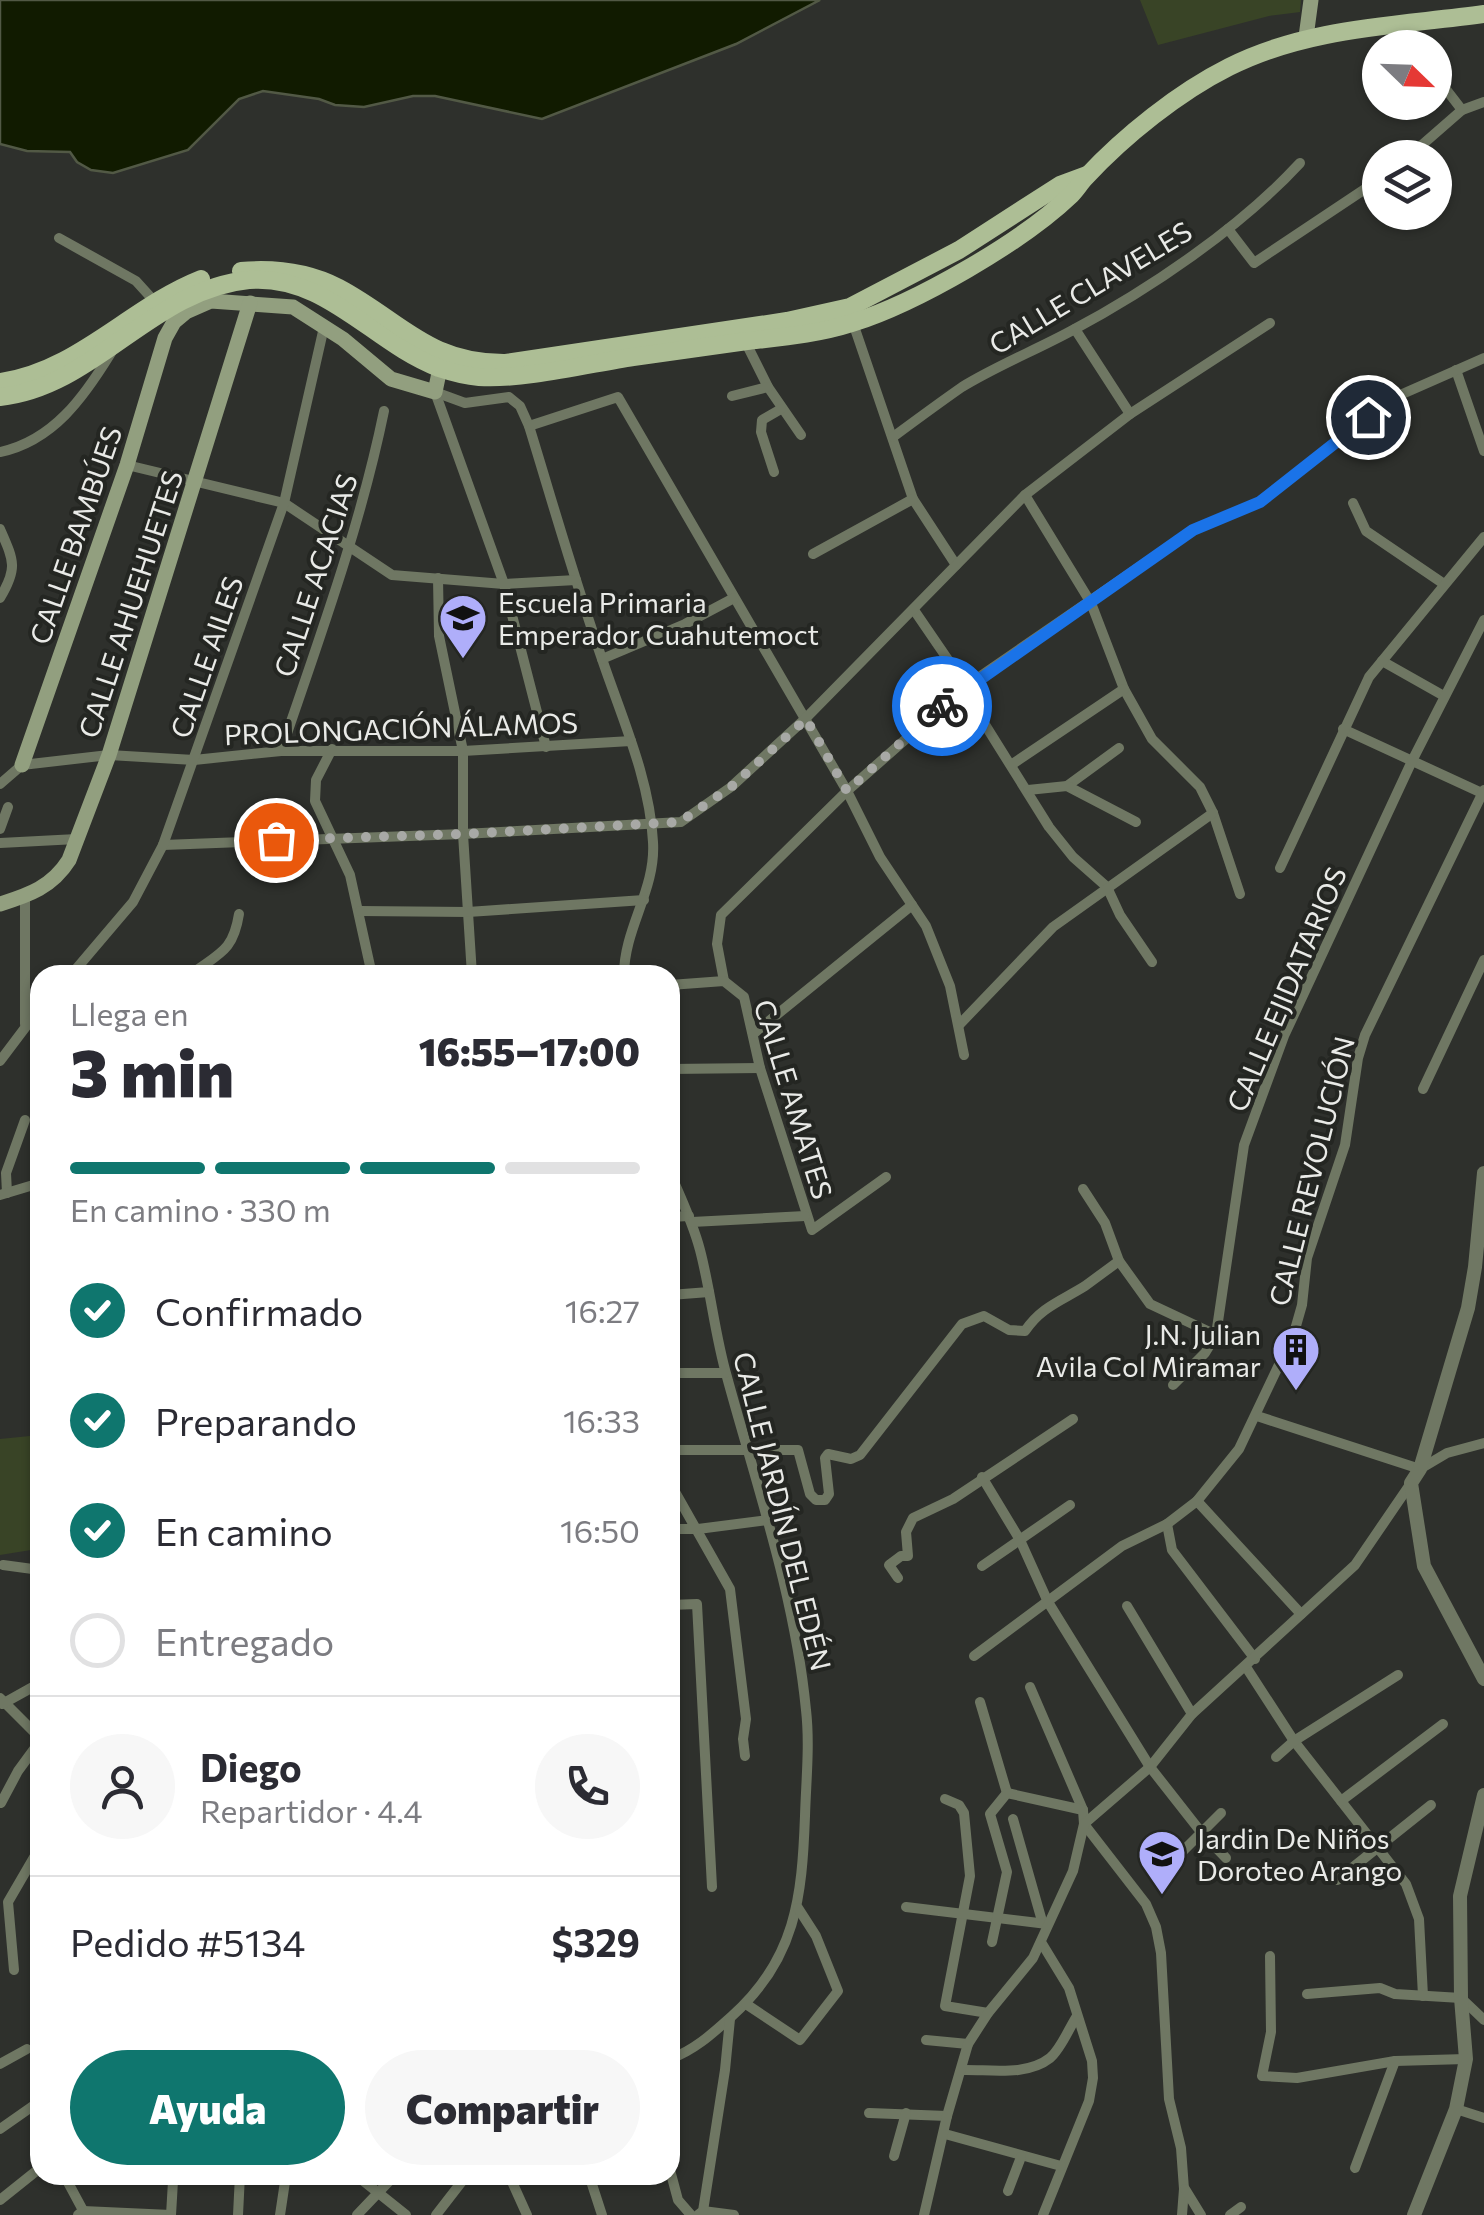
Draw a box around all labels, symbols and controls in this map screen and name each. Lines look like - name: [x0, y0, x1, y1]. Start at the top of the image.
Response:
- north arrow: [1362, 30, 1452, 120]
- map controls: [1362, 30, 1452, 230]
- button: layers: [1362, 140, 1452, 230]
- street label: CALLE CLAVELES: [983, 213, 1197, 361]
- pin: [1326, 375, 1411, 460]
- icon: home: [1341, 390, 1396, 445]
- street label: CALLE BAMBÚES: [22, 422, 128, 648]
- street label: CALLE AHUEHUETES: [71, 466, 189, 742]
- street label: CALLE ACACIAS: [266, 469, 364, 681]
- street label: CALLE AILES: [162, 572, 250, 742]
- place label: Escuela Primaria Emperador Cuahutemoct: [498, 585, 819, 651]
- school or university icon: Escuela Primaria Emperador Cuahutemoct: [437, 592, 489, 660]
- courier: [892, 656, 992, 756]
- icon: bike: [915, 679, 970, 734]
- street label: PROLONGACIÓN ÁLAMOS: [224, 705, 578, 751]
- pin: [234, 798, 319, 883]
- icon: bag: [249, 813, 304, 868]
- street label: CALLE EJIDATARIOS: [1219, 862, 1353, 1116]
- text: Llega en: [70, 993, 189, 1033]
- street label: CALLE AMATES: [748, 995, 840, 1203]
- text: 16:55–17:00: [419, 1027, 640, 1074]
- text: 3 min: [70, 1031, 234, 1110]
- street label: CALLE REVOLUCIÓN: [1261, 1033, 1361, 1309]
- text: En camino · 330 m: [70, 1189, 331, 1229]
- icon: check: [70, 1283, 125, 1338]
- text: Confirmado: [155, 1287, 363, 1334]
- text: 16:27: [565, 1290, 640, 1330]
- place label: J.N. Julian Avila Col Miramar: [1036, 1317, 1261, 1383]
- building icon: J.N. Julian Avila Col Miramar: [1270, 1324, 1322, 1392]
- street label: CALLE JARDÍN DEL EDÉN: [727, 1348, 839, 1674]
- icon: check: [70, 1393, 125, 1448]
- text: Preparando: [155, 1397, 357, 1444]
- text: 16:33: [563, 1400, 640, 1440]
- icon: check: [70, 1503, 125, 1558]
- text: En camino: [155, 1507, 333, 1554]
- text: 16:50: [560, 1510, 640, 1550]
- text: Entregado: [155, 1617, 334, 1664]
- button: person: [70, 1734, 175, 1839]
- button: phone: [535, 1734, 640, 1839]
- text: Diego: [200, 1743, 302, 1790]
- text: Repartidor · 4.4: [200, 1790, 423, 1830]
- place label: Jardin De Niños Doroteo Arango: [1197, 1821, 1402, 1887]
- school or university icon: Jardin De Niños Doroteo Arango: [1136, 1828, 1188, 1896]
- text: Pedido #5134: [70, 1918, 305, 1965]
- text: $329: [551, 1918, 640, 1965]
- button: Ayuda: [70, 2050, 345, 2165]
- button: Compartir: [365, 2050, 640, 2165]

